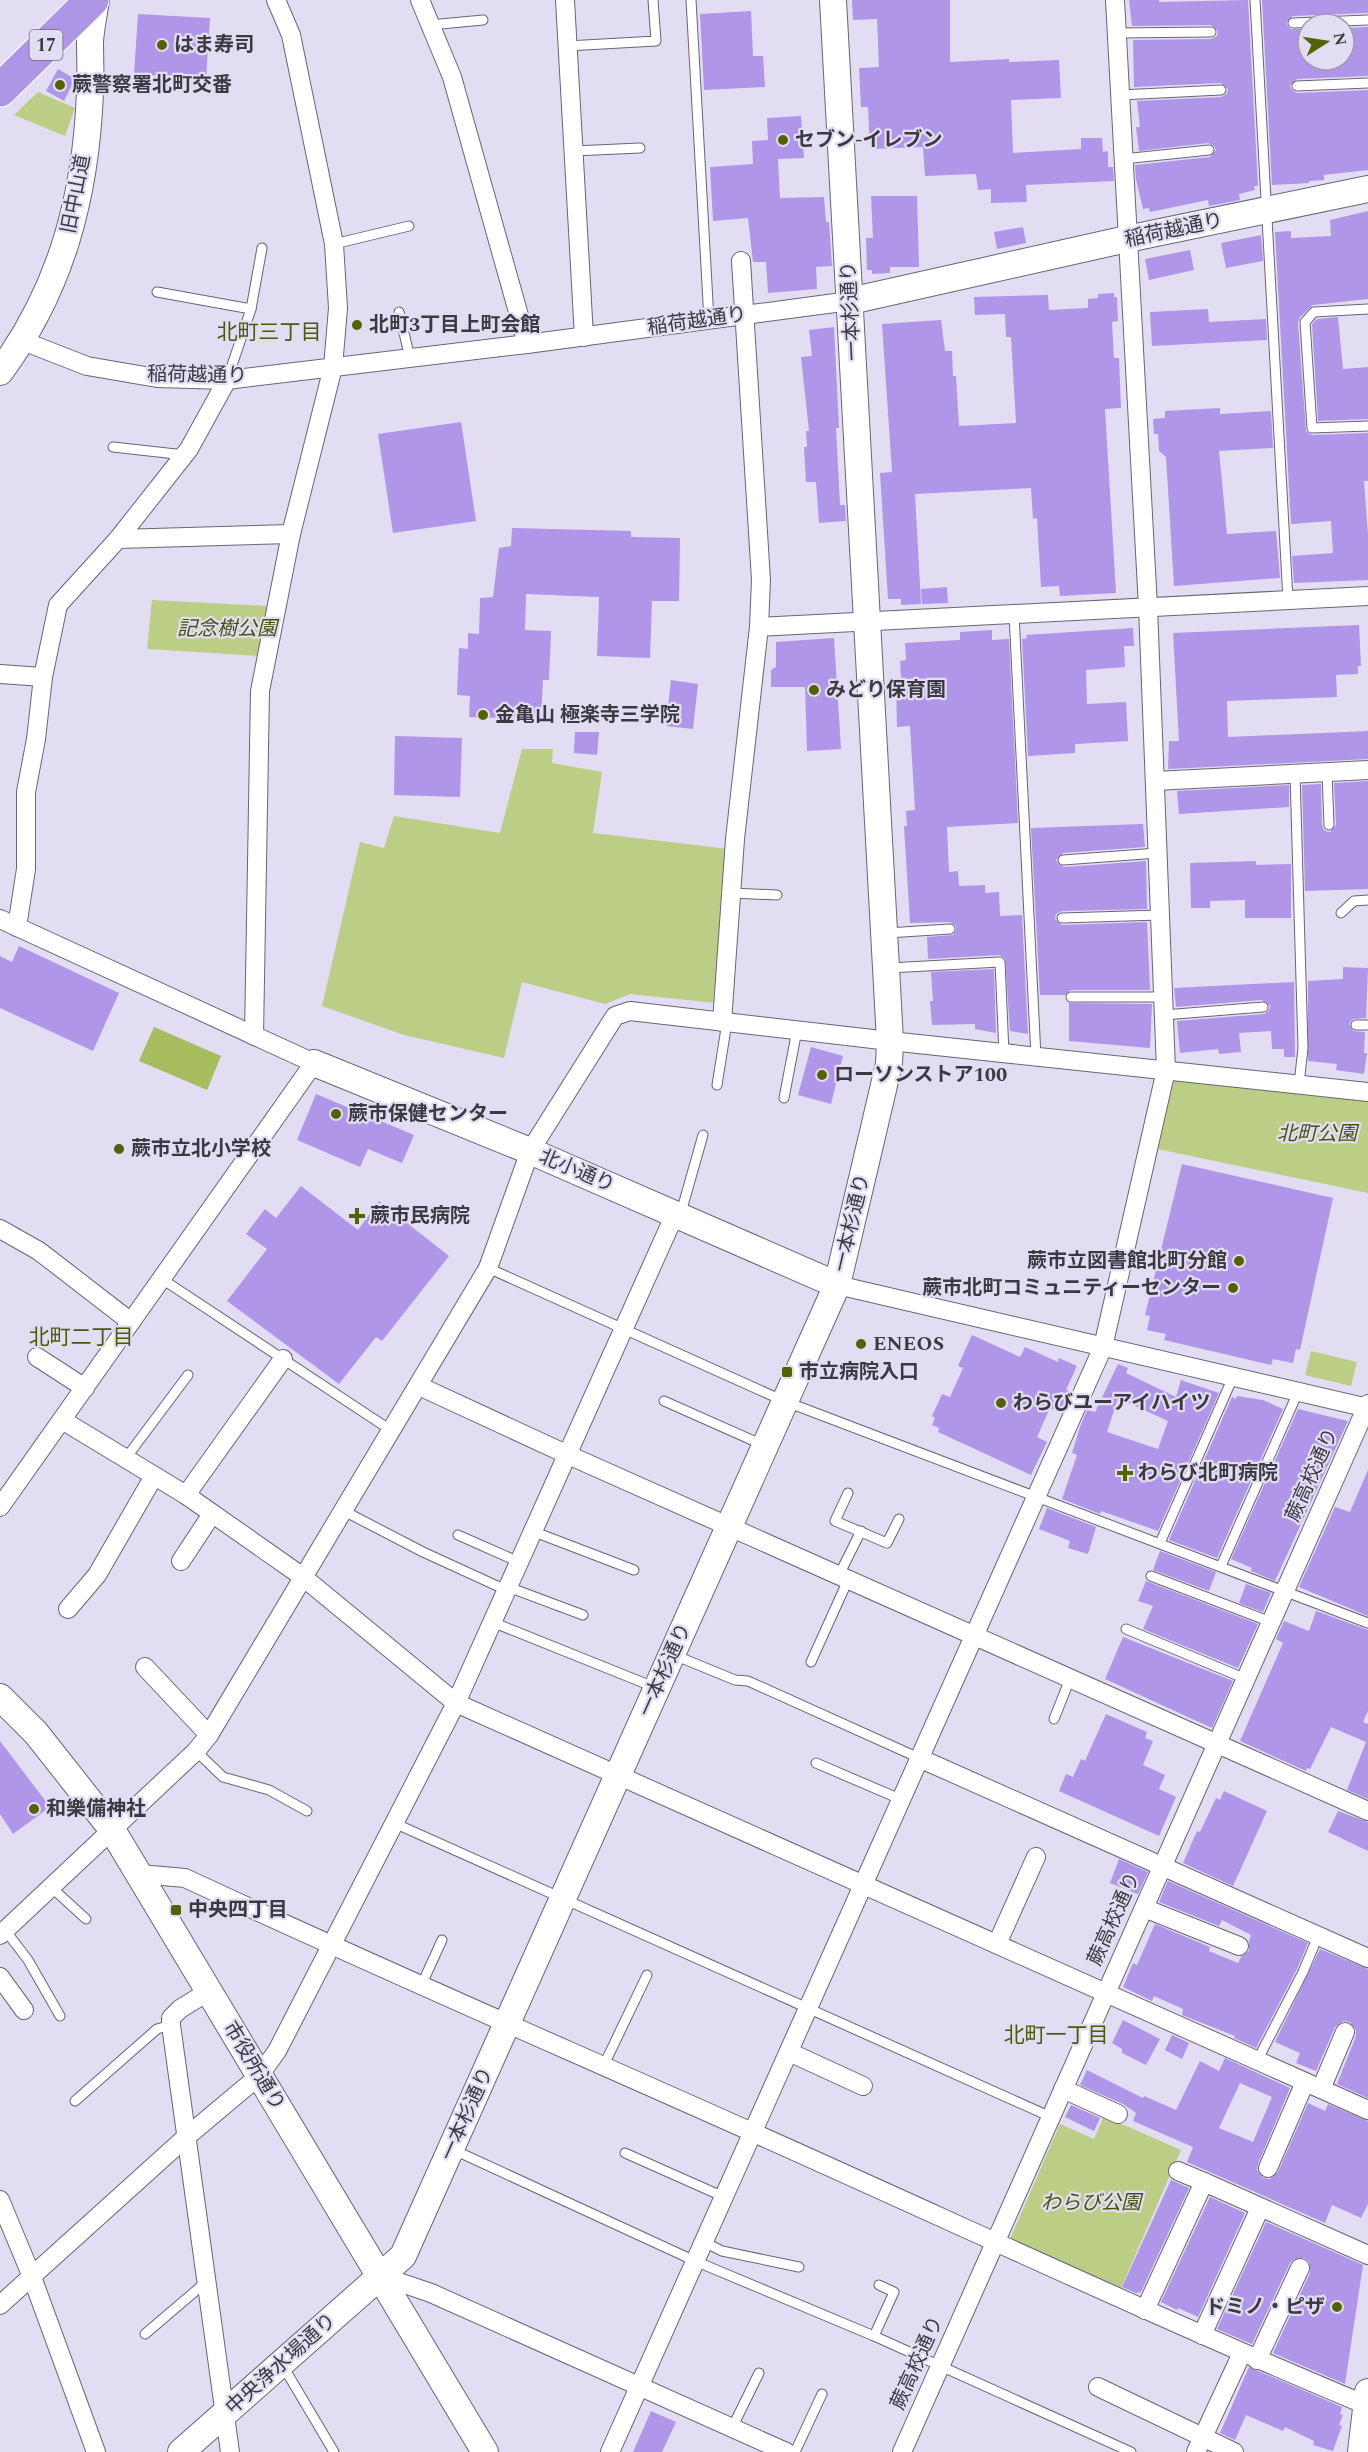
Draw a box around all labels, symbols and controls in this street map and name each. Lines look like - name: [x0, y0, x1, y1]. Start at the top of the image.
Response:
- north arrow: [1296, 12, 1356, 72]
- road number: 17: [30, 30, 63, 60]
- place label: はま寿司: [174, 30, 254, 60]
- text: N: [1327, 30, 1353, 48]
- marker: はま寿司: [155, 38, 169, 52]
- place label: 蕨警察署北町交番: [72, 70, 232, 100]
- marker: 蕨警察署北町交番: [53, 78, 67, 92]
- place label: セブン-イレブン: [795, 125, 942, 155]
- marker: セブン-イレブン: [776, 133, 790, 147]
- street label: 旧中山道: [54, 152, 98, 236]
- street label: 稲荷越通り: [1122, 205, 1226, 255]
- street label: 一本杉通り: [833, 260, 869, 362]
- street label: 稲荷越通り: [645, 299, 749, 343]
- place label: 北町3丁目上町会館: [369, 310, 540, 340]
- district label: 北町三丁目: [217, 317, 322, 349]
- marker: 北町3丁目上町会館: [350, 318, 364, 332]
- street label: 稲荷越通り: [147, 359, 247, 391]
- park label: 記念樹公園: [177, 614, 280, 644]
- place label: みどり保育園: [826, 675, 946, 705]
- marker: みどり保育園: [807, 683, 821, 697]
- place label: 金亀山 極楽寺三学院: [495, 700, 680, 730]
- marker: 金亀山 極楽寺三学院: [476, 708, 490, 722]
- place label: ローソンストア100: [834, 1060, 1007, 1090]
- marker: ローソンストア100: [815, 1068, 829, 1082]
- place label: 蕨市保健センター: [348, 1099, 508, 1129]
- marker: 蕨市保健センター: [329, 1107, 343, 1121]
- park label: 北町公園: [1277, 1119, 1360, 1149]
- place label: 蕨市立北小学校: [131, 1134, 271, 1164]
- marker: 蕨市立北小学校: [112, 1142, 126, 1156]
- street label: 北小通り: [534, 1142, 620, 1200]
- street label: 一本杉通り: [826, 1171, 878, 1275]
- place label: 蕨市民病院: [370, 1201, 470, 1231]
- marker: 蕨市民病院: [348, 1207, 366, 1225]
- place label: 蕨市立図書館北町分館: [1027, 1246, 1227, 1276]
- marker: 蕨市立図書館北町分館: [1232, 1254, 1246, 1268]
- place label: 蕨市北町コミュニティーセンター: [922, 1273, 1221, 1303]
- marker: 蕨市北町コミュニティーセンター: [1226, 1281, 1240, 1295]
- district label: 北町二丁目: [29, 1322, 134, 1354]
- place label: ENEOS: [873, 1329, 944, 1359]
- marker: ENEOS: [854, 1337, 868, 1351]
- place label: 市立病院入口: [799, 1357, 919, 1387]
- marker: 市立病院入口: [780, 1365, 794, 1379]
- place label: わらびユーアイハイツ: [1013, 1388, 1210, 1418]
- marker: わらびユーアイハイツ: [994, 1396, 1008, 1410]
- street label: 蕨高校通り: [1278, 1423, 1346, 1527]
- place label: わらび北町病院: [1138, 1458, 1278, 1488]
- marker: わらび北町病院: [1116, 1464, 1134, 1482]
- street label: 一本杉通り: [631, 1618, 699, 1722]
- place label: 和樂備神社: [46, 1794, 146, 1824]
- marker: 和樂備神社: [27, 1802, 41, 1816]
- street label: 蕨高校通り: [1080, 1867, 1148, 1971]
- place label: 中央四丁目: [188, 1895, 288, 1925]
- marker: 中央四丁目: [169, 1903, 183, 1917]
- street label: 市役所通り: [215, 2015, 293, 2117]
- district label: 北町一丁目: [1004, 2020, 1109, 2052]
- street label: 一本杉通り: [433, 2062, 501, 2166]
- park label: わらび公園: [1041, 2188, 1144, 2218]
- place label: ドミノ・ピザ: [1205, 2292, 1325, 2322]
- marker: ドミノ・ピザ: [1330, 2300, 1344, 2314]
- street label: 中央浄水場通り: [219, 2306, 343, 2422]
- street label: 蕨高校通り: [883, 2311, 951, 2415]

